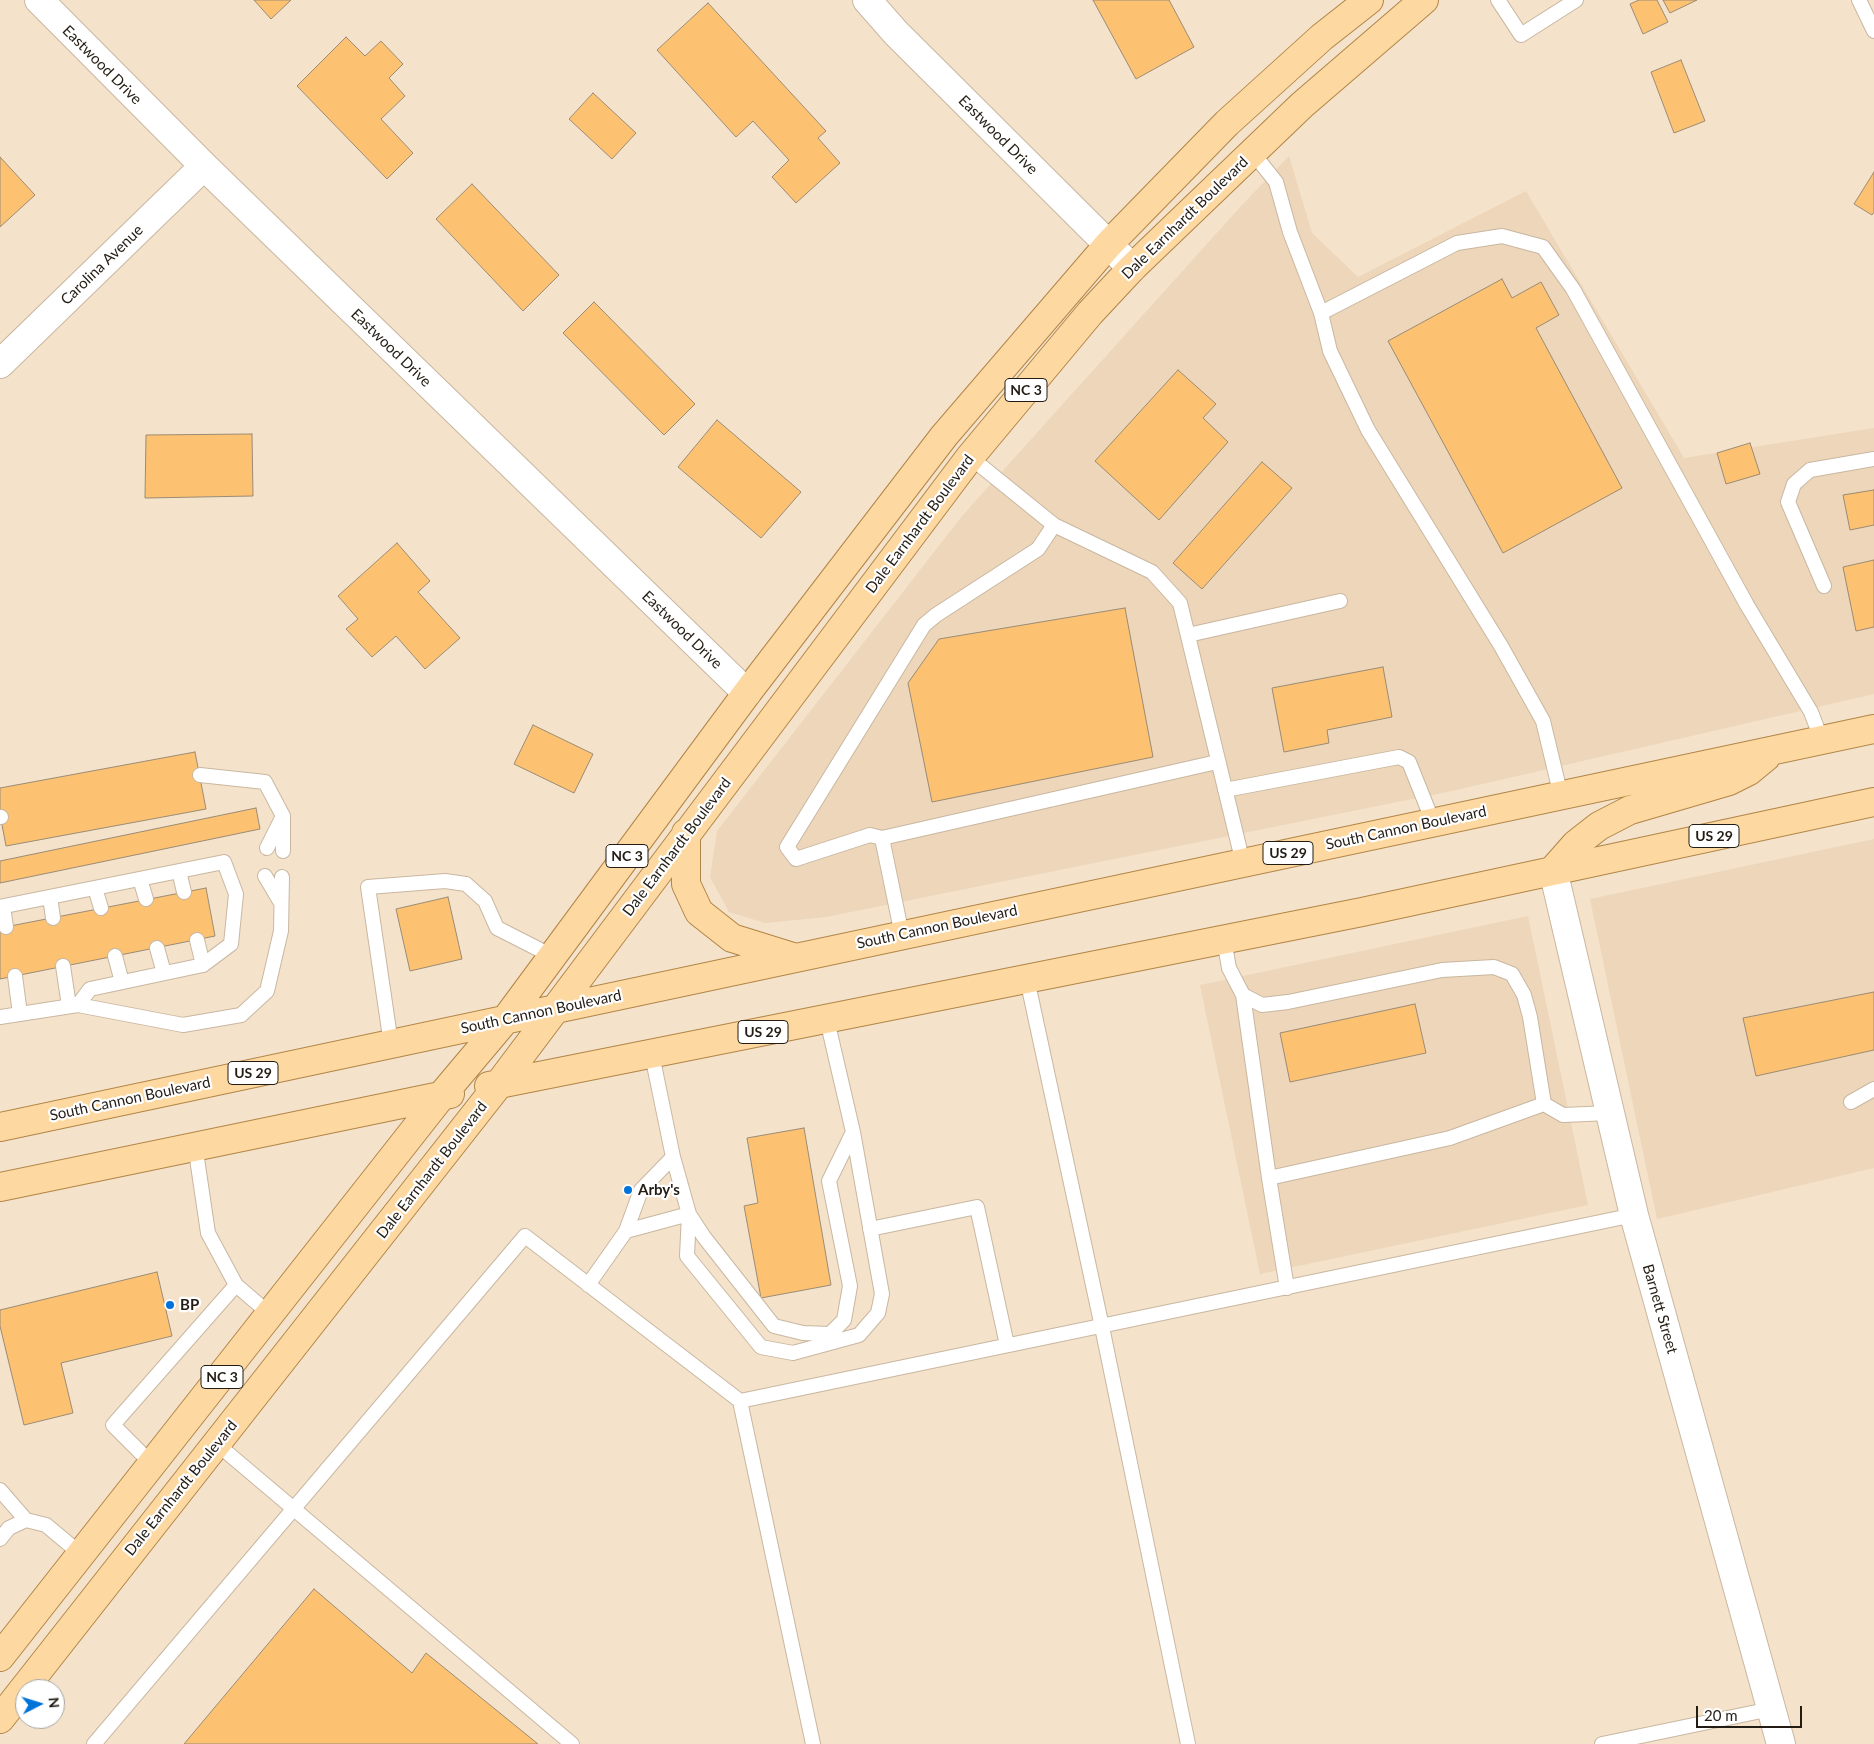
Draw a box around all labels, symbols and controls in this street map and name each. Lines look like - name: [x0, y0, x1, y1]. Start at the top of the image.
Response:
- street label: Eastwood Drive: [59, 22, 145, 108]
- street label: Eastwood Drive: [955, 92, 1041, 178]
- street label: Dale Earnhardt Boulevard: [1118, 153, 1252, 283]
- street label: Carolina Avenue: [57, 221, 147, 309]
- street label: Eastwood Drive: [347, 305, 435, 391]
- road number: NC 3: [1005, 378, 1047, 402]
- street label: Dale Earnhardt Boulevard: [862, 451, 978, 597]
- street label: Eastwood Drive: [638, 587, 726, 673]
- street label: Dale Earnhardt Boulevard: [619, 774, 735, 920]
- street label: South Cannon Boulevard: [1324, 802, 1488, 854]
- road number: US 29: [1689, 824, 1739, 848]
- road number: US 29: [1263, 841, 1313, 864]
- road number: NC 3: [606, 844, 648, 868]
- street label: South Cannon Boulevard: [855, 901, 1019, 953]
- street label: South Cannon Boulevard: [459, 986, 623, 1038]
- road number: US 29: [738, 1020, 788, 1044]
- road number: US 29: [228, 1062, 278, 1084]
- street label: South Cannon Boulevard: [48, 1073, 212, 1125]
- street label: Dale Earnhardt Boulevard: [373, 1098, 491, 1242]
- place label: Arby's: [638, 1181, 680, 1199]
- marker: Arby's: [622, 1184, 634, 1196]
- street label: Barnett Street: [1639, 1262, 1681, 1356]
- place label: BP: [180, 1296, 199, 1314]
- marker: BP: [164, 1299, 176, 1311]
- road number: NC 3: [201, 1365, 243, 1388]
- street label: Dale Earnhardt Boulevard: [121, 1417, 241, 1559]
- north arrow: [15, 1679, 65, 1729]
- scale bar: [1699, 1696, 1805, 1728]
- text: N: [46, 1697, 63, 1709]
- text: 20 m: [1704, 1706, 1738, 1724]

